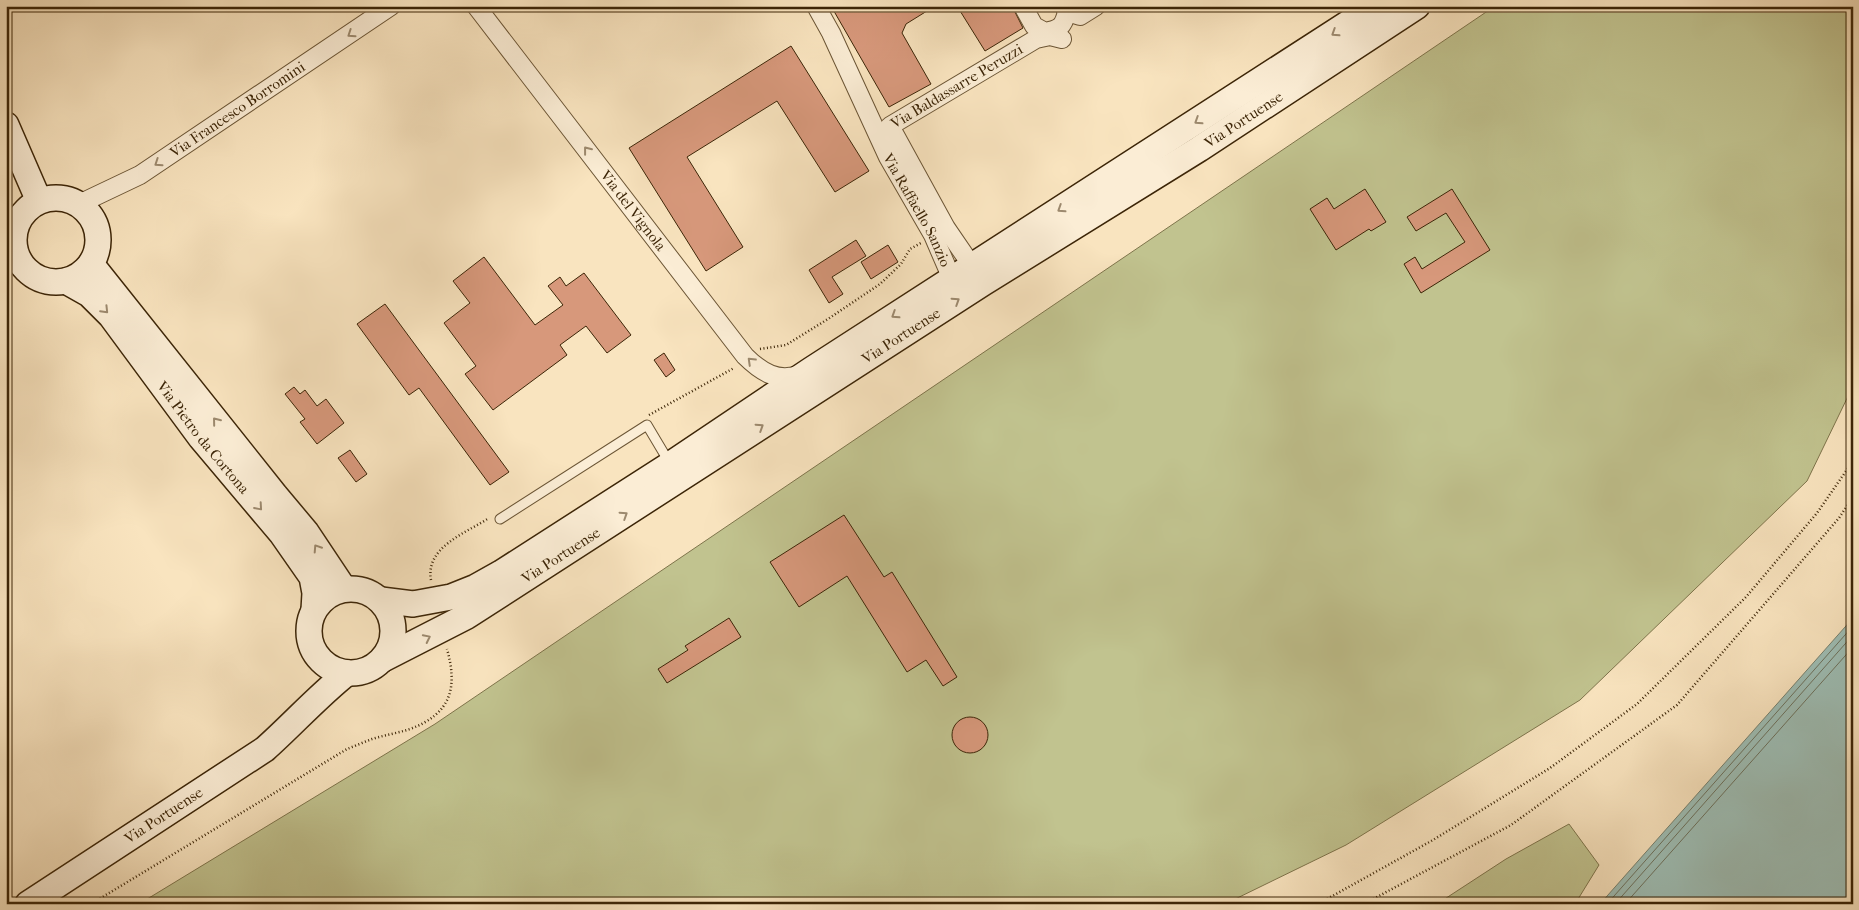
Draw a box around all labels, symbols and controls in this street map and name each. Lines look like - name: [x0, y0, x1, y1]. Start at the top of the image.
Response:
- one-way arrow: [1331, 26, 1340, 36]
- one-way arrow: [347, 27, 356, 37]
- street label: Via Baldassarre Peruzzi: [887, 40, 1026, 133]
- street label: Via Francesco Borromini: [166, 57, 309, 162]
- street label: Via Portuense: [1200, 87, 1287, 152]
- one-way arrow: [1195, 115, 1204, 124]
- one-way arrow: [584, 146, 593, 156]
- street label: Via Raffaello Sanzio: [878, 149, 955, 270]
- one-way arrow: [154, 157, 163, 167]
- street label: Via del Vignola: [596, 166, 670, 255]
- one-way arrow: [1058, 203, 1067, 212]
- one-way arrow: [950, 297, 959, 307]
- one-way arrow: [99, 304, 108, 313]
- street label: Via Portuense: [858, 304, 944, 368]
- one-way arrow: [891, 309, 900, 319]
- one-way arrow: [748, 358, 757, 367]
- street label: Via Pietro da Cortona: [153, 377, 254, 498]
- one-way arrow: [213, 418, 221, 427]
- one-way arrow: [755, 424, 764, 433]
- one-way arrow: [253, 501, 262, 510]
- one-way arrow: [618, 512, 628, 521]
- street label: Via Portuense: [517, 523, 604, 588]
- one-way arrow: [314, 544, 323, 554]
- one-way arrow: [422, 634, 431, 644]
- street label: Via Portuense: [120, 783, 207, 848]

